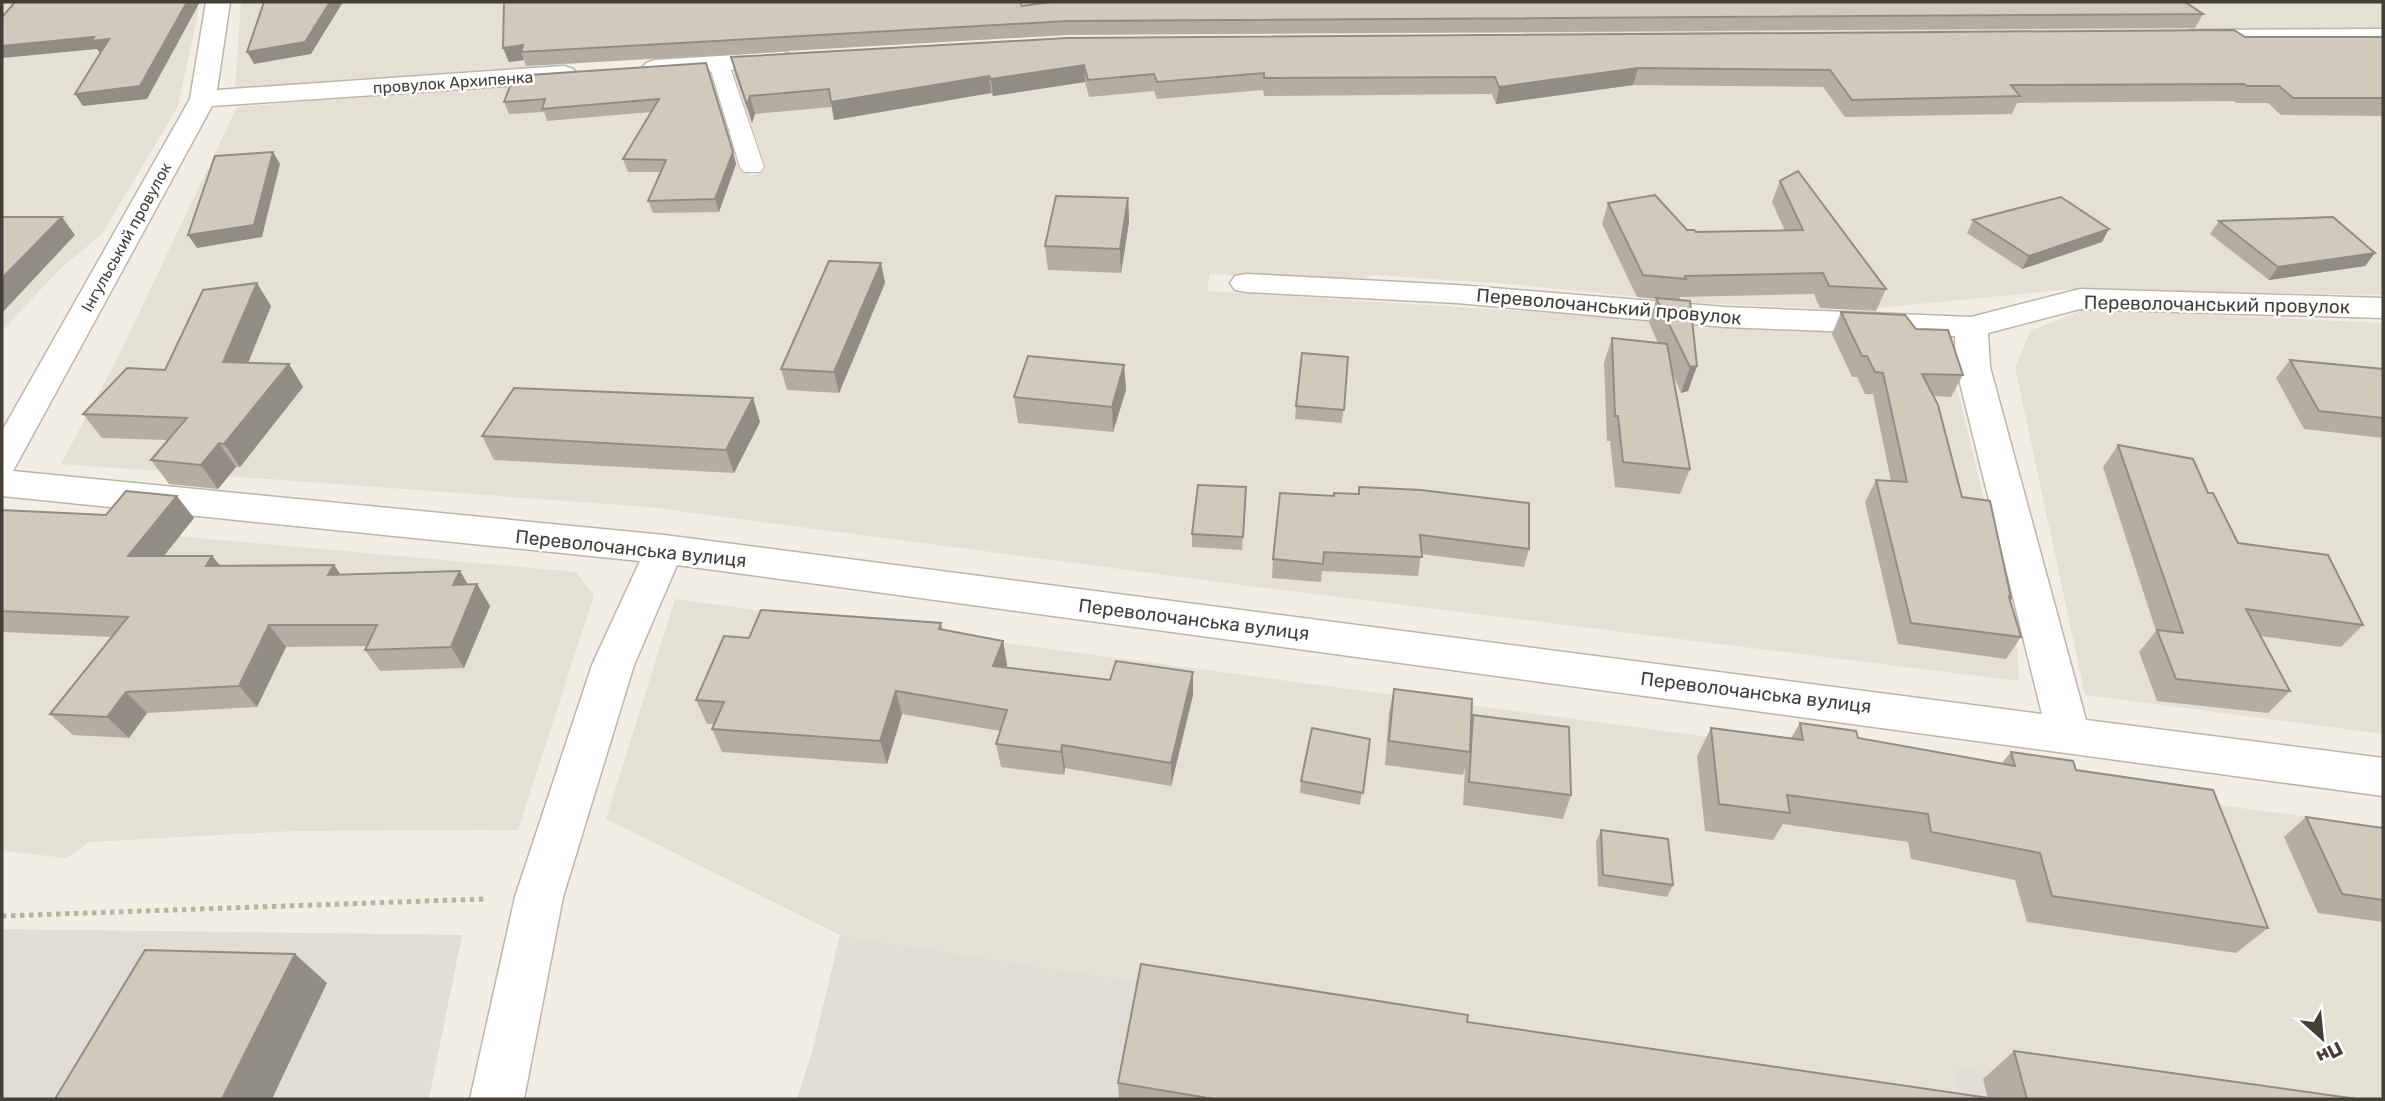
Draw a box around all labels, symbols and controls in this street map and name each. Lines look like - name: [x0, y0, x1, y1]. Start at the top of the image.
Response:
- street label: провулок Архипенка: [372, 67, 534, 98]
- street label: Інгульський провулок: [77, 159, 176, 315]
- street label: Переволочанський провулок: [1475, 283, 1742, 330]
- street label: Переволочанський провулок: [2084, 291, 2350, 318]
- street label: Переволочанська вулиця: [514, 525, 748, 572]
- street label: Переволочанська вулиця: [1077, 594, 1311, 645]
- street label: Переволочанська вулиця: [1639, 667, 1873, 718]
- north arrow: [2287, 1003, 2357, 1073]
- text: Пн: [2313, 1036, 2346, 1069]

